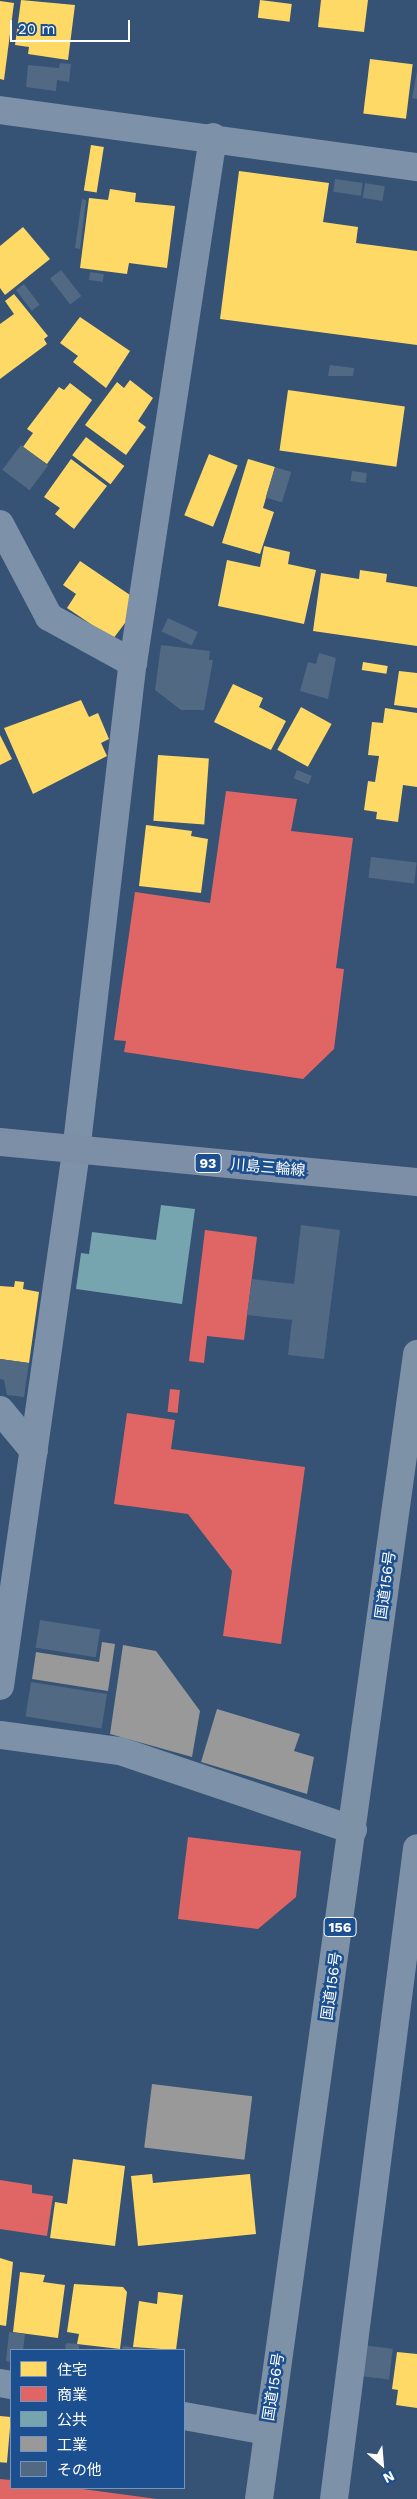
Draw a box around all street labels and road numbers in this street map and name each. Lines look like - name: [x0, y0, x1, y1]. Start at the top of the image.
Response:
- road number: 93: [194, 1152, 222, 1174]
- street label: 川島三輪線: [230, 1156, 306, 1180]
- street label: 国道156号: [372, 1550, 400, 1620]
- road number: 156: [322, 1915, 358, 1938]
- street label: 国道156号: [318, 1951, 346, 2021]
- street label: 国道156号: [260, 2352, 288, 2422]

